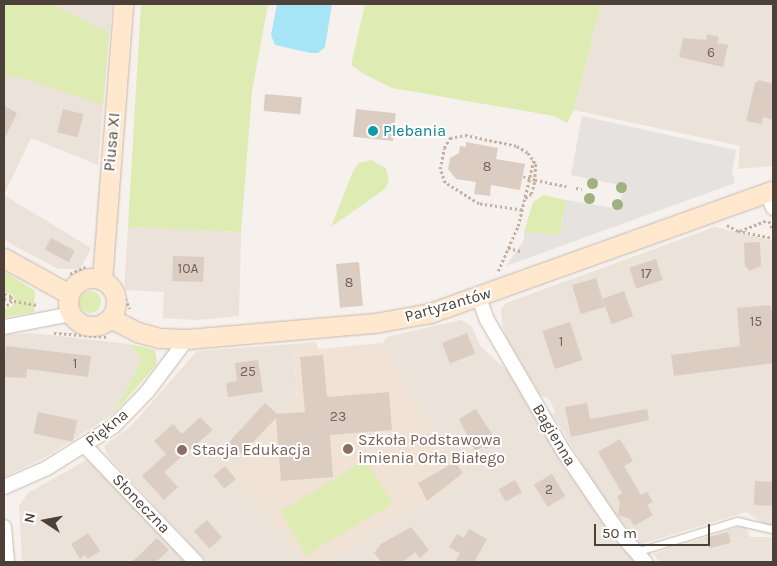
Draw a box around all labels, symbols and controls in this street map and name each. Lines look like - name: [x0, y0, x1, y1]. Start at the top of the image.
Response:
- house number: 6: [707, 45, 715, 61]
- street label: Piusa XI: [100, 112, 124, 172]
- place label: Plebania: [383, 121, 446, 141]
- marker: Plebania: [367, 125, 379, 137]
- house number: 8: [483, 159, 491, 175]
- house number: 10A: [178, 261, 198, 277]
- house number: 17: [640, 266, 652, 282]
- house number: 8: [345, 275, 353, 291]
- street label: Partyzantów: [402, 283, 494, 327]
- house number: 15: [750, 314, 762, 330]
- house number: 1: [559, 334, 563, 350]
- house number: 1: [73, 356, 77, 372]
- house number: 25: [240, 364, 256, 380]
- street label: Bagienna: [528, 401, 580, 469]
- street label: Piękna: [82, 405, 132, 451]
- house number: 23: [330, 409, 346, 425]
- place label: Szkoła Podstawowa imienia Orła Białego: [358, 430, 505, 468]
- place label: Stacja Edukacja: [192, 440, 310, 460]
- marker: Szkoła Podstawowa imienia Orła Białego: [342, 443, 354, 455]
- marker: Stacja Edukacja: [176, 444, 188, 456]
- street label: Słoneczna: [108, 470, 174, 538]
- house number: 2: [545, 482, 553, 498]
- north arrow: [20, 496, 70, 546]
- text: N: [20, 511, 39, 525]
- scale bar: [597, 514, 713, 546]
- text: 50 m: [602, 524, 637, 542]

